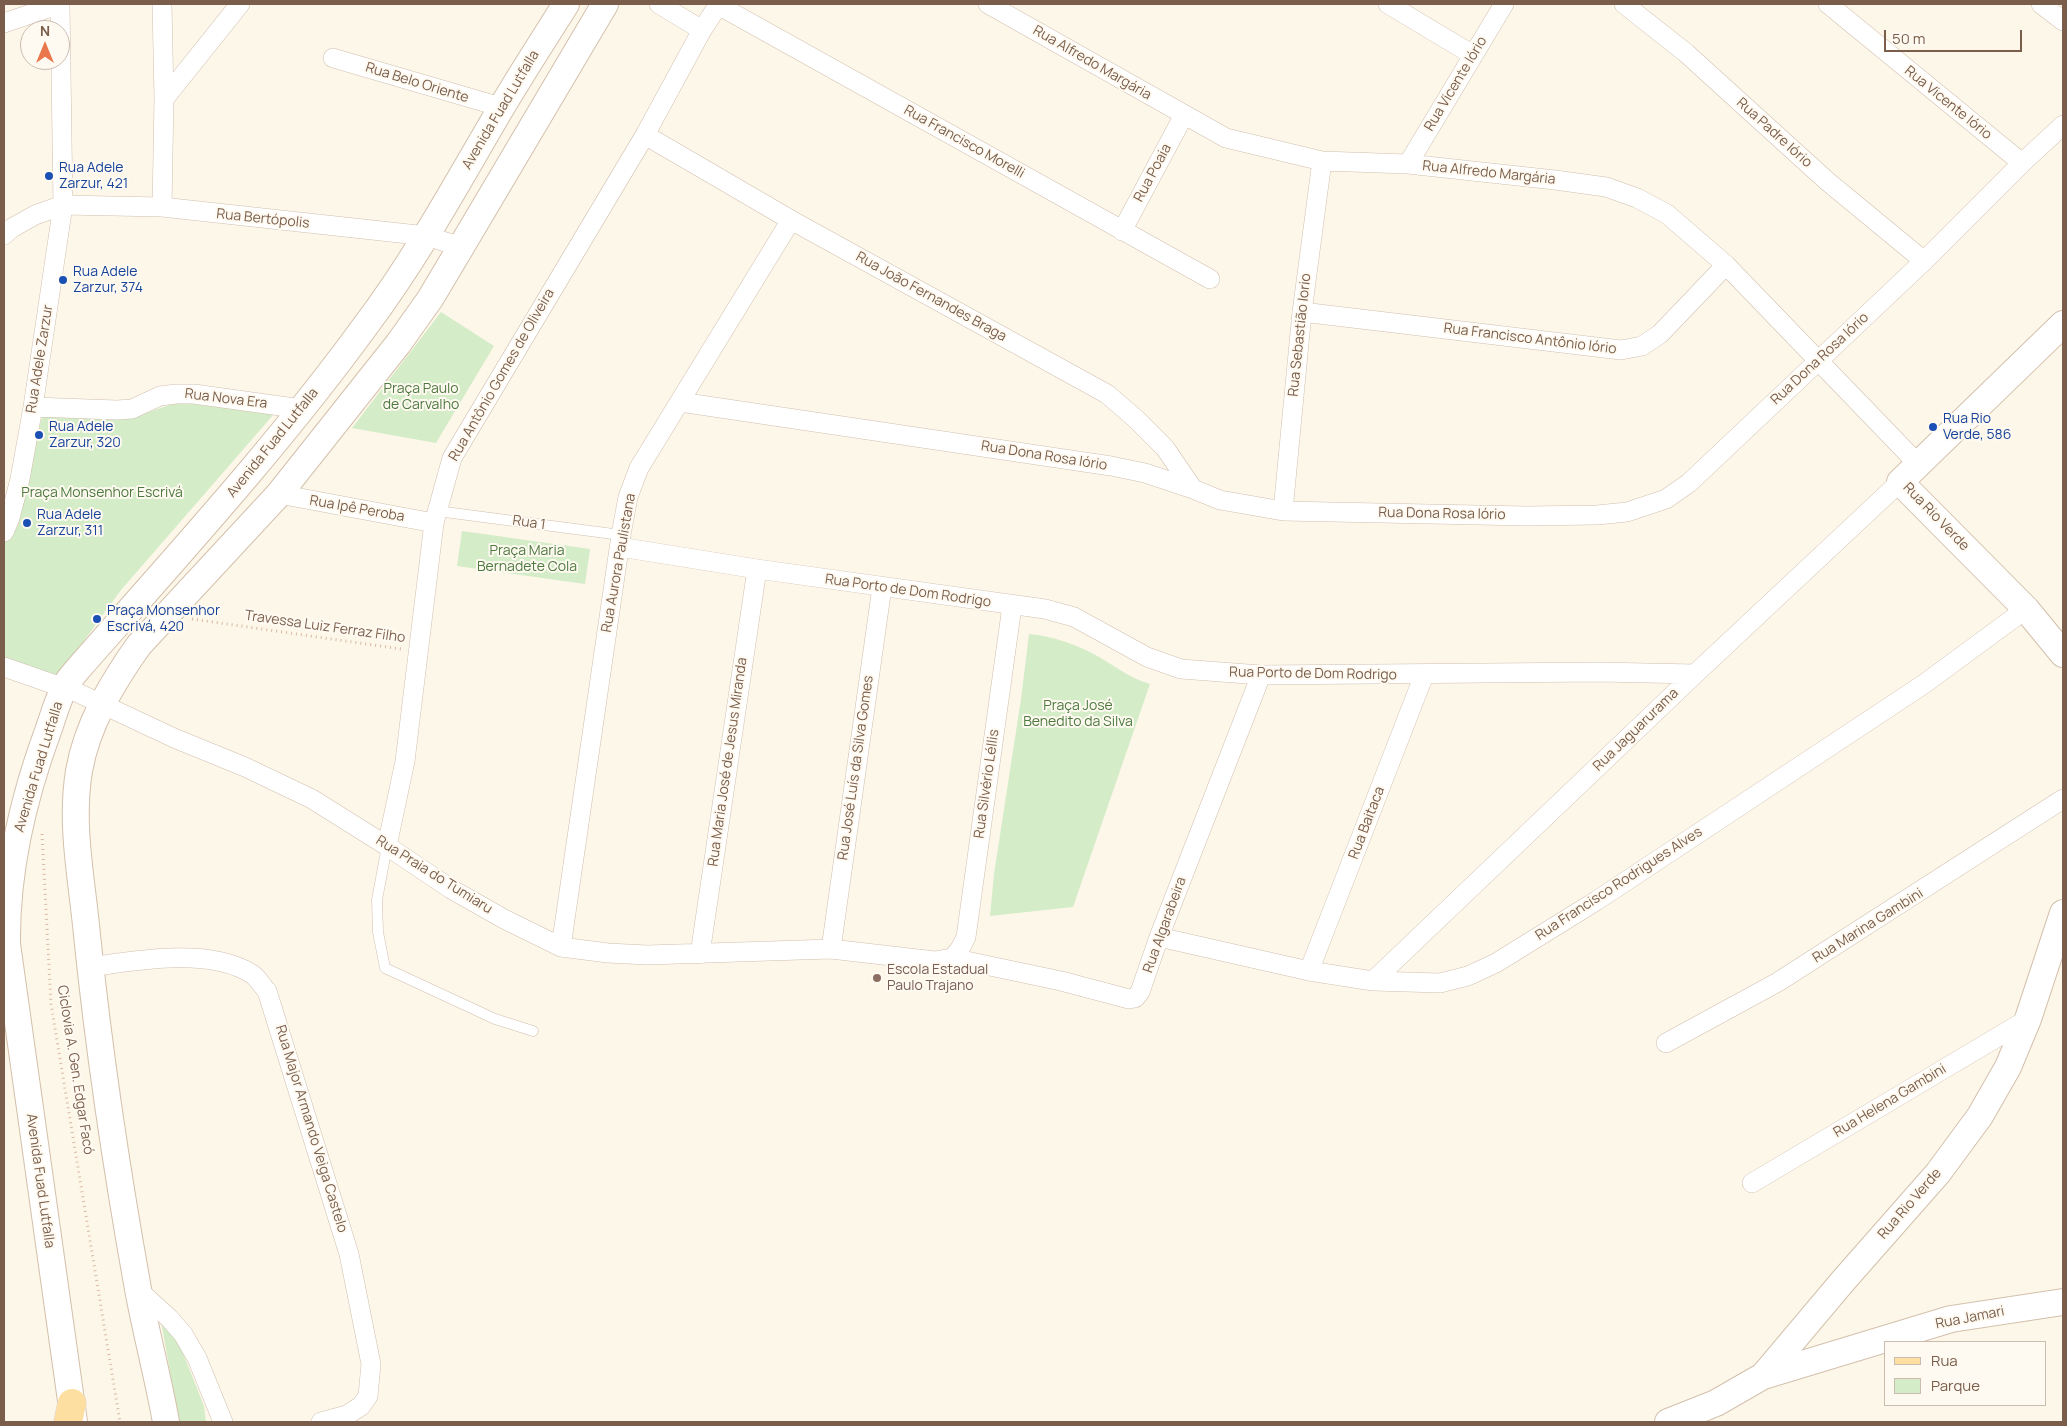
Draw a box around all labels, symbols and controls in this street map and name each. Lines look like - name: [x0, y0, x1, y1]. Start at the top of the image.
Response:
- north arrow: [20, 20, 70, 70]
- scale bar: [1887, 20, 2024, 52]
- text: N: [40, 21, 50, 40]
- street label: Rua Alfredo Margária: [1030, 22, 1154, 104]
- text: 50 m: [1892, 28, 1926, 49]
- street label: Rua Vicente Iório: [1421, 34, 1491, 134]
- street label: Avenida Fuad Lutfalla: [459, 48, 543, 172]
- street label: Rua Belo Oriente: [363, 59, 471, 107]
- street label: Rua Vicente Iório: [1901, 63, 1995, 143]
- street label: Rua Padre Iório: [1733, 95, 1815, 171]
- street label: Rua Francisco Morelli: [901, 102, 1027, 182]
- street label: Rua Poaia: [1131, 141, 1175, 205]
- street label: Rua Alfredo Margária: [1422, 158, 1556, 188]
- place label: Rua Adele Zarzur, 421: [59, 160, 128, 192]
- marker: Rua Adele Zarzur, 421: [43, 170, 55, 182]
- street label: Rua Bertópolis: [216, 206, 310, 232]
- street label: Rua João Fernandes Braga: [853, 249, 1009, 345]
- place label: Rua Adele Zarzur, 374: [73, 264, 143, 296]
- street label: Rua Sebastião Iorio: [1285, 273, 1315, 397]
- marker: Rua Adele Zarzur, 374: [57, 274, 69, 286]
- street label: Rua Antônio Gomes de Oliveira: [446, 286, 558, 464]
- street label: Rua Adele Zarzur: [23, 304, 57, 414]
- street label: Rua Dona Rosa Iório: [1768, 309, 1872, 409]
- street label: Rua Francisco Antônio Iório: [1443, 320, 1617, 358]
- park label: Praça Paulo de Carvalho: [383, 381, 459, 414]
- street label: Avenida Fuad Lutfalla: [224, 385, 322, 501]
- street label: Rua Nova Era: [184, 386, 268, 412]
- place label: Rua Rio Verde, 586: [1943, 411, 2011, 444]
- place label: Rua Adele Zarzur, 320: [49, 419, 121, 452]
- marker: Rua Rio Verde, 586: [1927, 421, 1939, 433]
- marker: Rua Adele Zarzur, 320: [33, 429, 45, 441]
- street label: Rua Dona Rosa Iório: [980, 438, 1108, 474]
- street label: Rua Rio Verde: [1899, 479, 1973, 555]
- park label: Praça Monsenhor Escrivá: [21, 485, 183, 501]
- street label: Rua Ipê Peroba: [308, 492, 406, 526]
- street label: Rua Aurora Paulistana: [598, 492, 640, 634]
- street label: Rua Dona Rosa Iório: [1378, 504, 1506, 524]
- place label: Rua Adele Zarzur, 311: [37, 507, 103, 540]
- street label: Rua 1: [511, 512, 547, 534]
- marker: Rua Adele Zarzur, 311: [21, 517, 33, 529]
- park label: Praça Maria Bernadete Cola: [477, 543, 577, 576]
- street label: Rua Porto de Dom Rodrigo: [824, 571, 992, 611]
- place label: Praça Monsenhor Escrivá, 420: [107, 603, 220, 636]
- street label: Travessa Luiz Ferraz Filho: [244, 607, 406, 647]
- marker: Praça Monsenhor Escrivá, 420: [91, 613, 103, 625]
- street label: Rua Maria José de Jesus Miranda: [705, 656, 751, 868]
- street label: Rua Porto de Dom Rodrigo: [1229, 664, 1397, 684]
- street label: Rua José Luís da Silva Gomes: [835, 675, 877, 861]
- street label: Rua Jaguarurama: [1590, 685, 1682, 775]
- park label: Praça José Benedito da Silva: [1023, 698, 1133, 730]
- street label: Avenida Fuad Lutfalla: [11, 700, 67, 834]
- street label: Rua Silvério Léllis: [971, 728, 1003, 840]
- street label: Rua Baitaca: [1346, 784, 1388, 862]
- street label: Rua Francisco Rodrigues Alves: [1532, 824, 1706, 944]
- street label: Rua Praia do Tumiaru: [373, 832, 495, 918]
- street label: Rua Algarabeira: [1140, 875, 1190, 975]
- street label: Rua Marina Gambini: [1810, 885, 1926, 967]
- place label: Escola Estadual Paulo Trajano: [887, 962, 988, 994]
- marker: Escola Estadual Paulo Trajano: [871, 972, 883, 984]
- street label: Ciclovia A. Gen. Edgar Facó: [53, 984, 97, 1156]
- street label: Rua Major Armando Veiga Castelo: [271, 1023, 351, 1235]
- street label: Rua Helena Gambini: [1831, 1061, 1949, 1141]
- street label: Avenida Fuad Lutfalla: [22, 1113, 58, 1249]
- street label: Rua Rio Verde: [1875, 1165, 1945, 1243]
- street label: Rua Jamari: [1934, 1303, 2006, 1333]
- legend: [1884, 1341, 2047, 1406]
- text: Rua: [1931, 1350, 1958, 1371]
- text: Parque: [1931, 1375, 1980, 1396]

